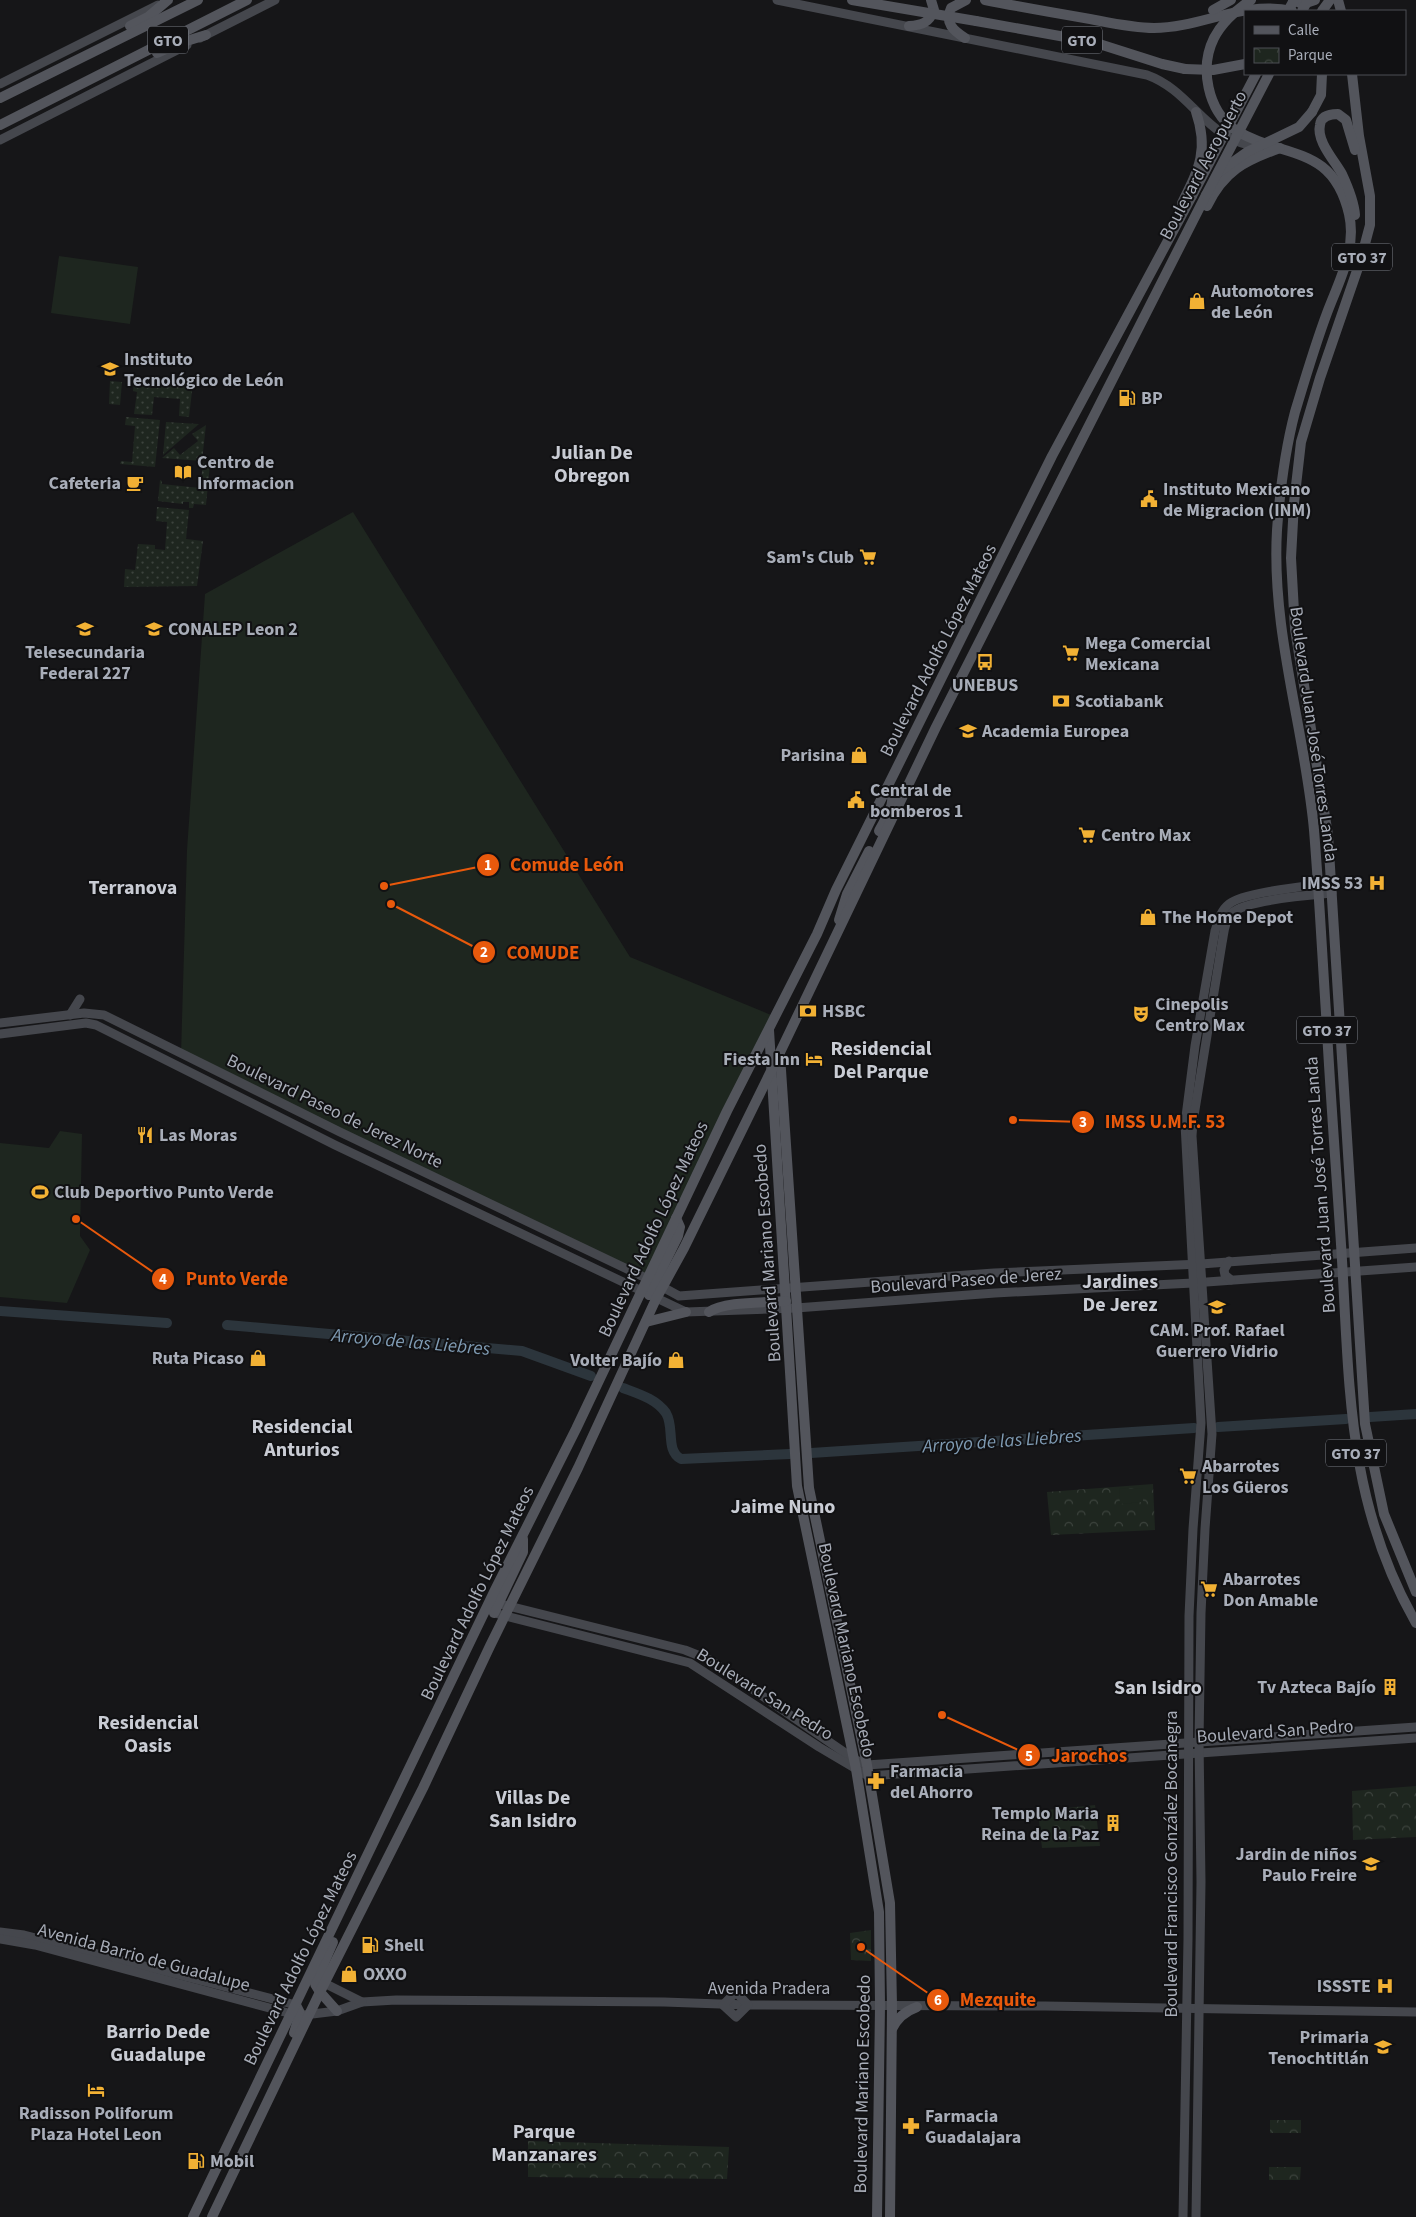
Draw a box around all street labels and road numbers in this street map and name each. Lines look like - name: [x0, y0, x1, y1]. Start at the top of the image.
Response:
- road number: GTO: [148, 26, 188, 54]
- road number: GTO: [1062, 26, 1102, 54]
- street label: Boulevard Aeropuerto: [1154, 86, 1253, 244]
- road number: GTO 37: [1332, 243, 1392, 270]
- street label: Boulevard Adolfo López Mateos: [874, 540, 1003, 761]
- street label: Boulevard Juan José Torres Landa: [1283, 605, 1344, 863]
- road number: GTO 37: [1297, 1016, 1357, 1044]
- street label: Boulevard Paseo de Jerez Norte: [223, 1048, 447, 1175]
- street label: Boulevard Juan José Torres Landa: [1299, 1056, 1342, 1314]
- street label: Boulevard Adolfo López Mateos: [592, 1117, 715, 1341]
- street label: Boulevard Mariano Escobedo: [747, 1143, 788, 1363]
- street label: Boulevard Paseo de Jerez: [870, 1261, 1063, 1300]
- road number: GTO 37: [1326, 1440, 1386, 1466]
- street label: Boulevard Adolfo López Mateos: [415, 1482, 540, 1705]
- street label: Boulevard Mariano Escobedo: [812, 1540, 881, 1760]
- street label: Boulevard San Pedro: [691, 1642, 838, 1747]
- street label: Boulevard Francisco González Bocanegra: [1159, 1711, 1184, 2017]
- street label: Boulevard San Pedro: [1196, 1714, 1354, 1749]
- street label: Boulevard Adolfo López Mateos: [238, 1847, 363, 2070]
- street label: Avenida Barrio de Guadalupe: [35, 1917, 253, 1998]
- street label: Boulevard Mariano Escobedo: [848, 1974, 877, 2194]
- street label: Avenida Pradera: [708, 1976, 830, 2001]

